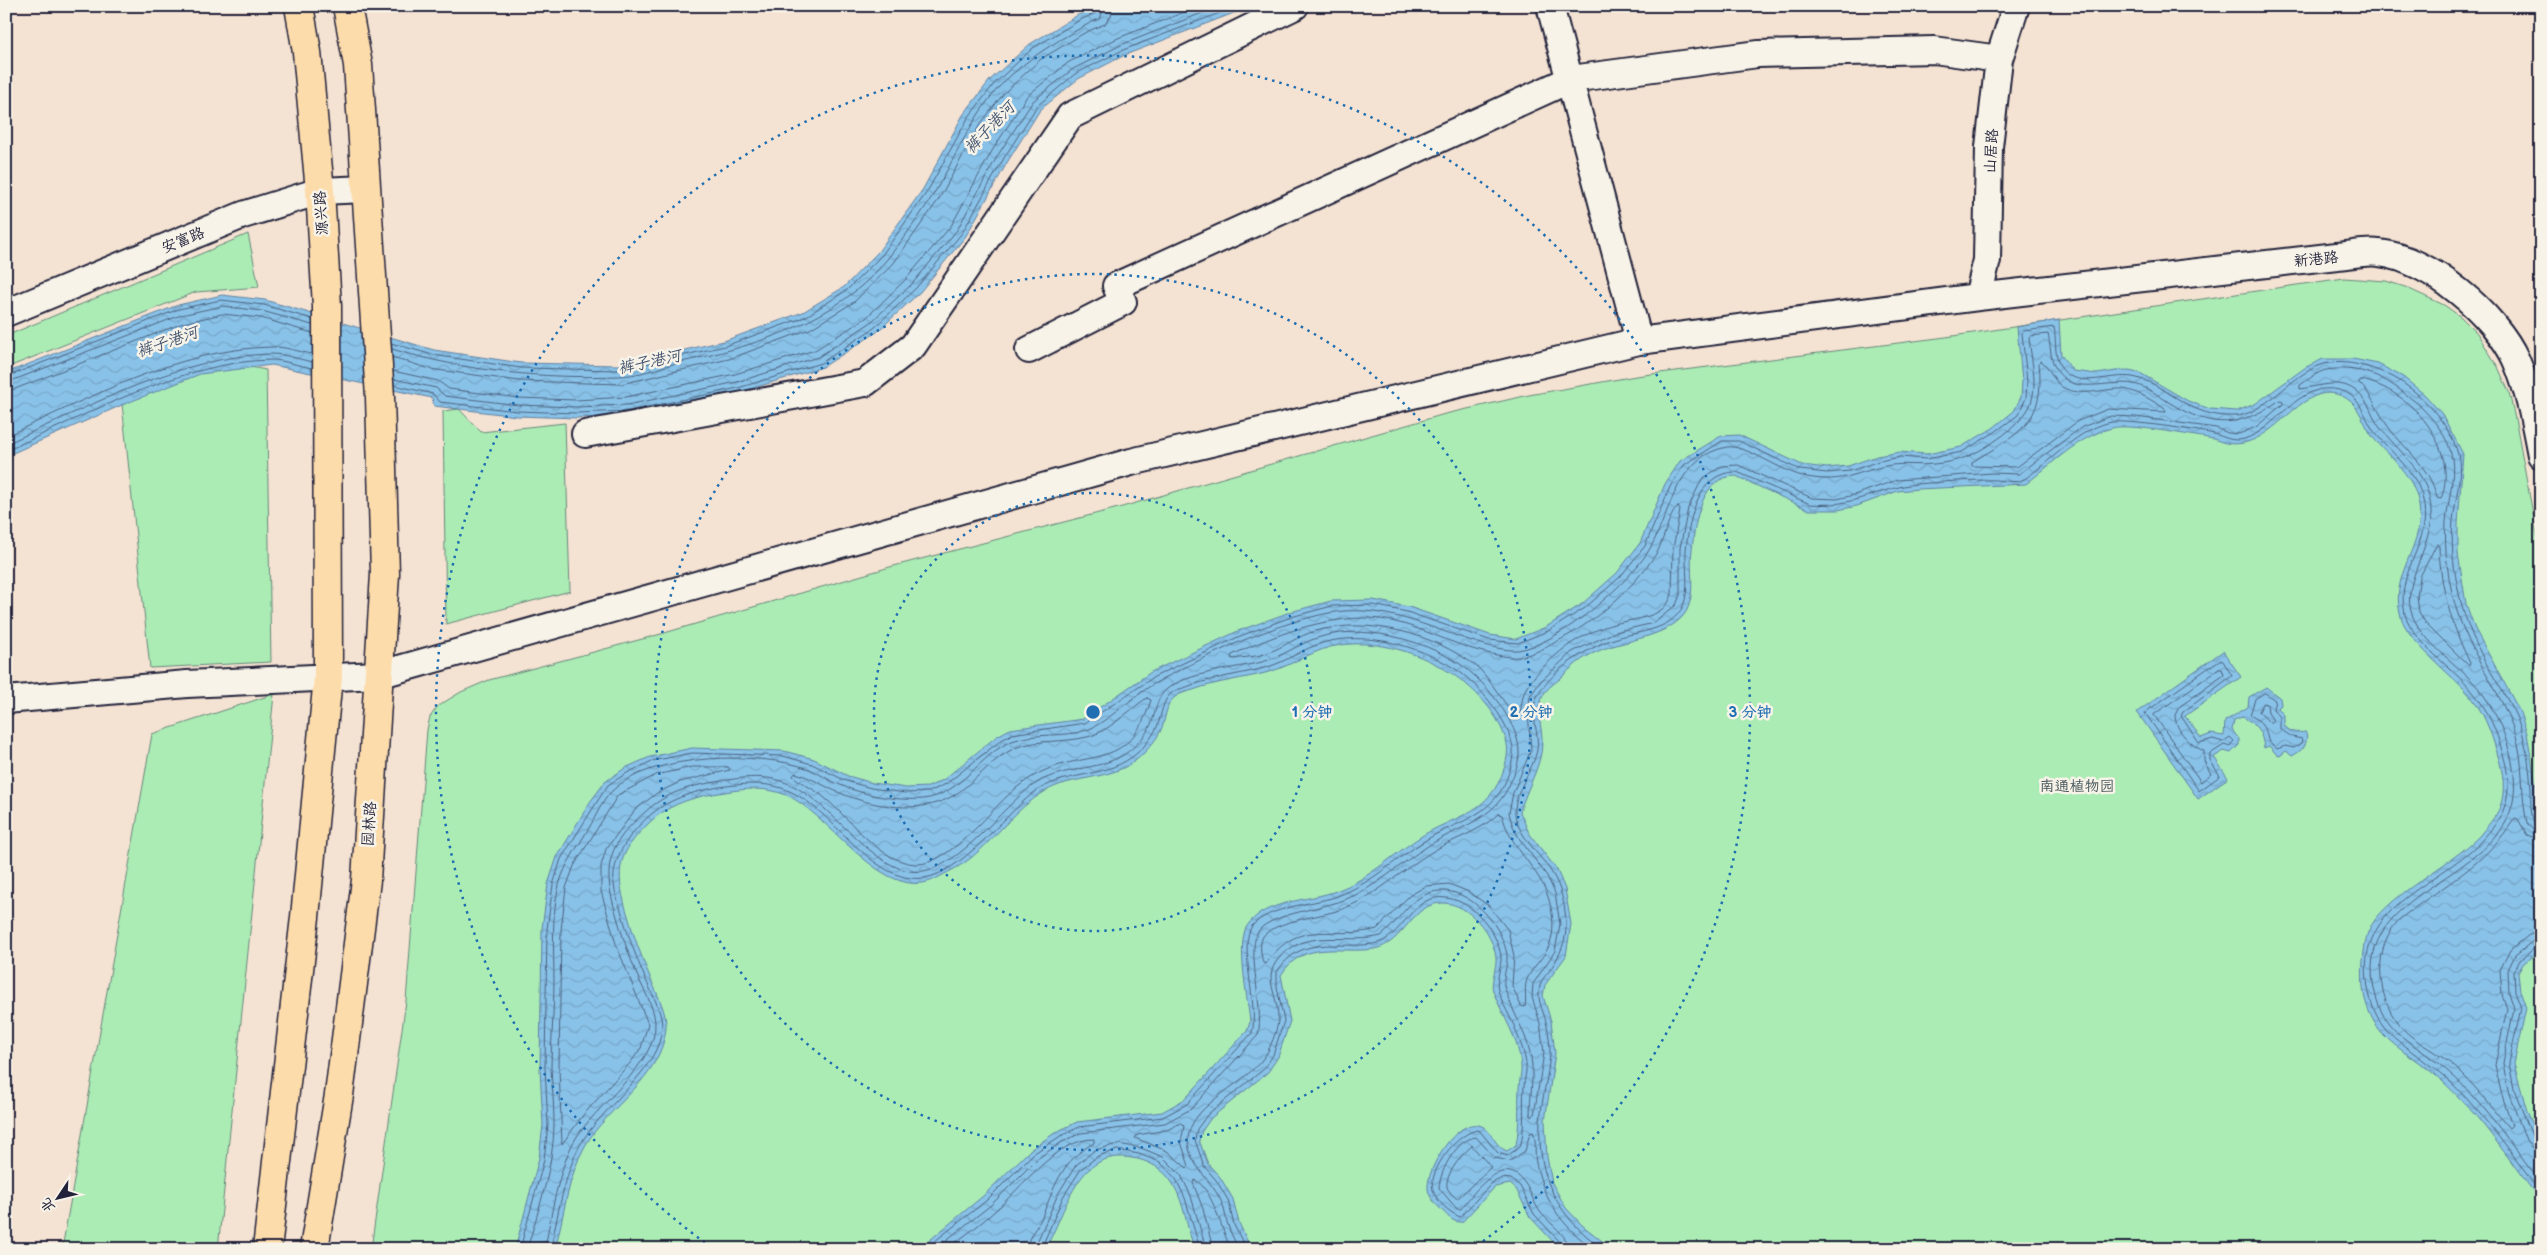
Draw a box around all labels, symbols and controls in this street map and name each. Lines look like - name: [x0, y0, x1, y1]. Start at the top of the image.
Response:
- water label: 裤子港河: [961, 96, 1021, 158]
- street label: 山居路: [1981, 128, 2002, 174]
- street label: 源兴路: [310, 190, 333, 236]
- street label: 安富路: [159, 223, 208, 258]
- street label: 新港路: [2293, 248, 2339, 271]
- water label: 裤子港河: [134, 322, 204, 362]
- water label: 裤子港河: [616, 346, 686, 378]
- centre of rings: [1084, 703, 1102, 721]
- text: 1 分钟: [1292, 703, 1332, 722]
- text: 2 分钟: [1509, 703, 1553, 722]
- text: 3 分钟: [1729, 703, 1771, 722]
- park label: 南通植物园: [2039, 777, 2115, 796]
- street label: 园林路: [358, 801, 381, 847]
- north arrow: [32, 1172, 82, 1222]
- text: 北: [37, 1195, 59, 1216]

